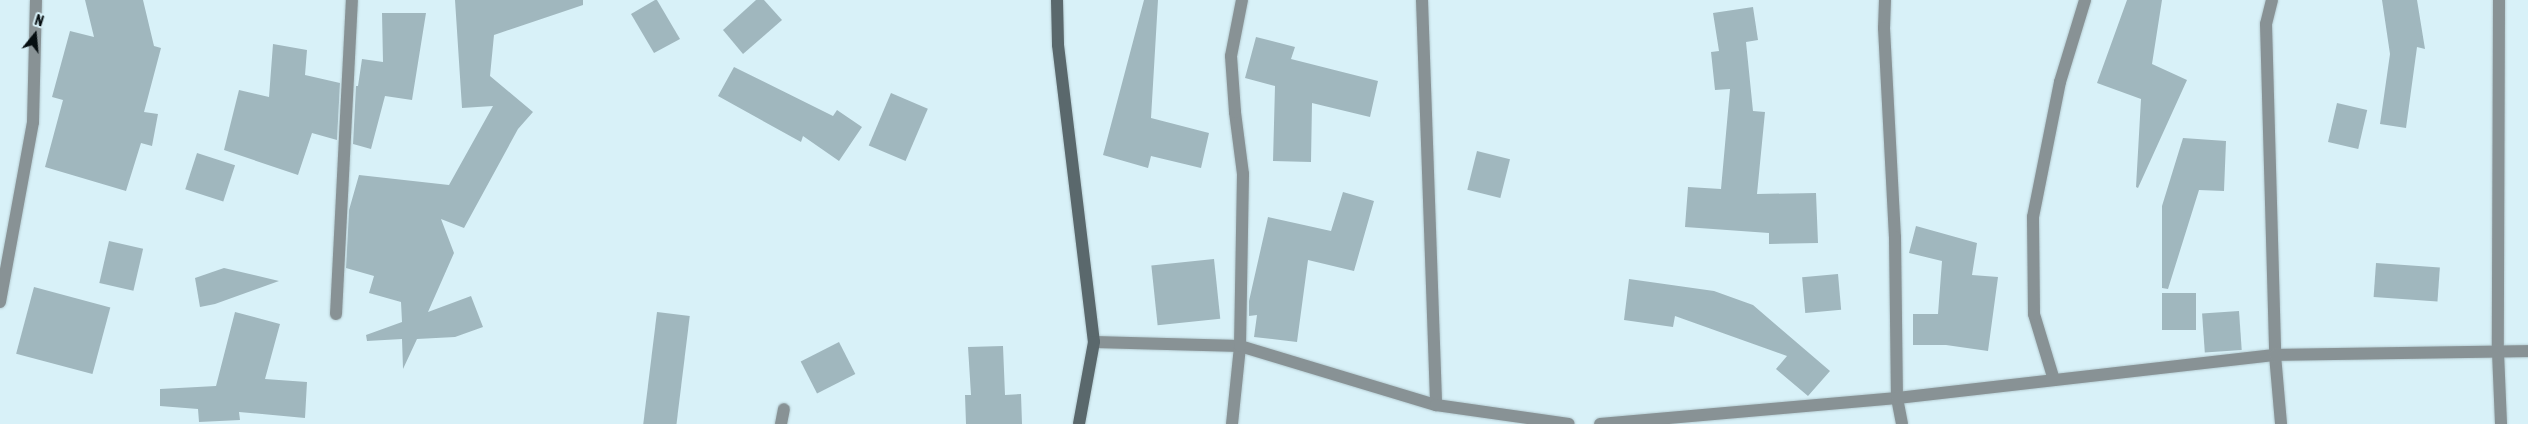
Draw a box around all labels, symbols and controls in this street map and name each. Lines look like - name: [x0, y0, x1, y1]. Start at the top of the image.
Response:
- north arrow: [10, 10, 60, 60]
- text: N: [33, 12, 46, 30]

